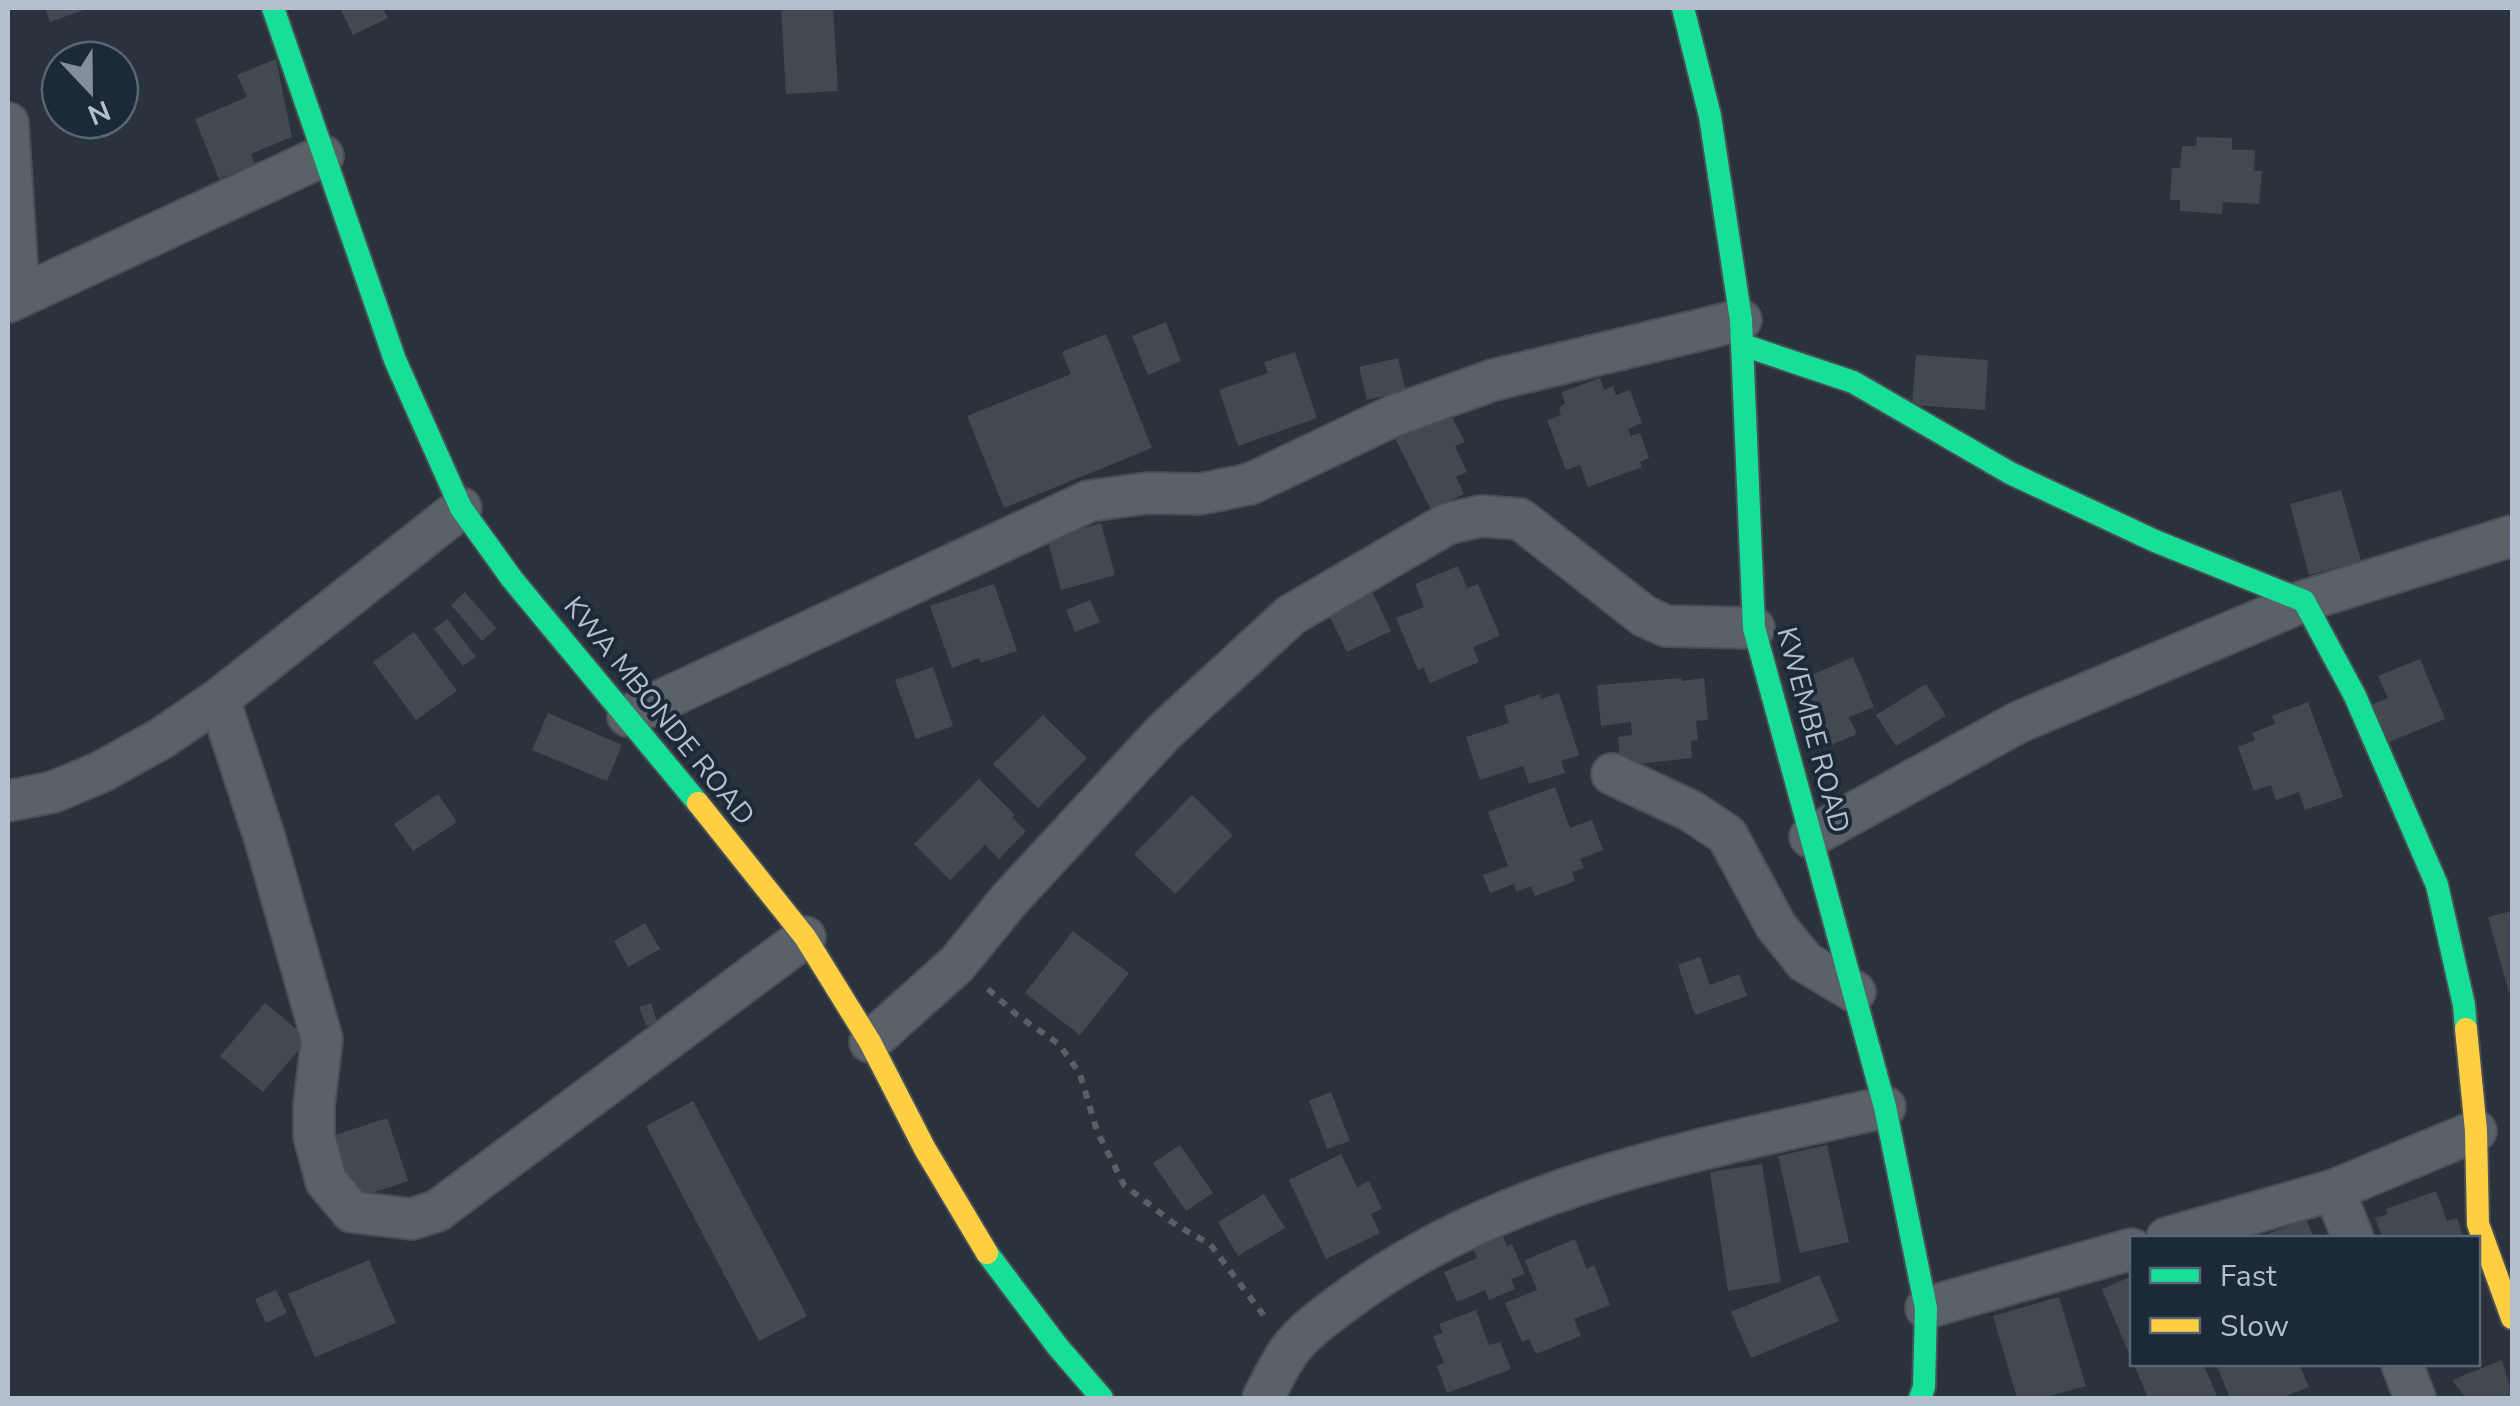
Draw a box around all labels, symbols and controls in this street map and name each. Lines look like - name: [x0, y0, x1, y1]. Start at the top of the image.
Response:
- north arrow: [40, 40, 140, 140]
- text: N: [82, 91, 116, 134]
- street label: KWA MBONDE ROAD: [555, 589, 763, 833]
- street label: KWEMBE ROAD: [1767, 623, 1859, 837]
- legend: [2130, 1236, 2480, 1366]
- text: Fast: [2220, 1256, 2277, 1297]
- text: Slow: [2220, 1306, 2289, 1347]

